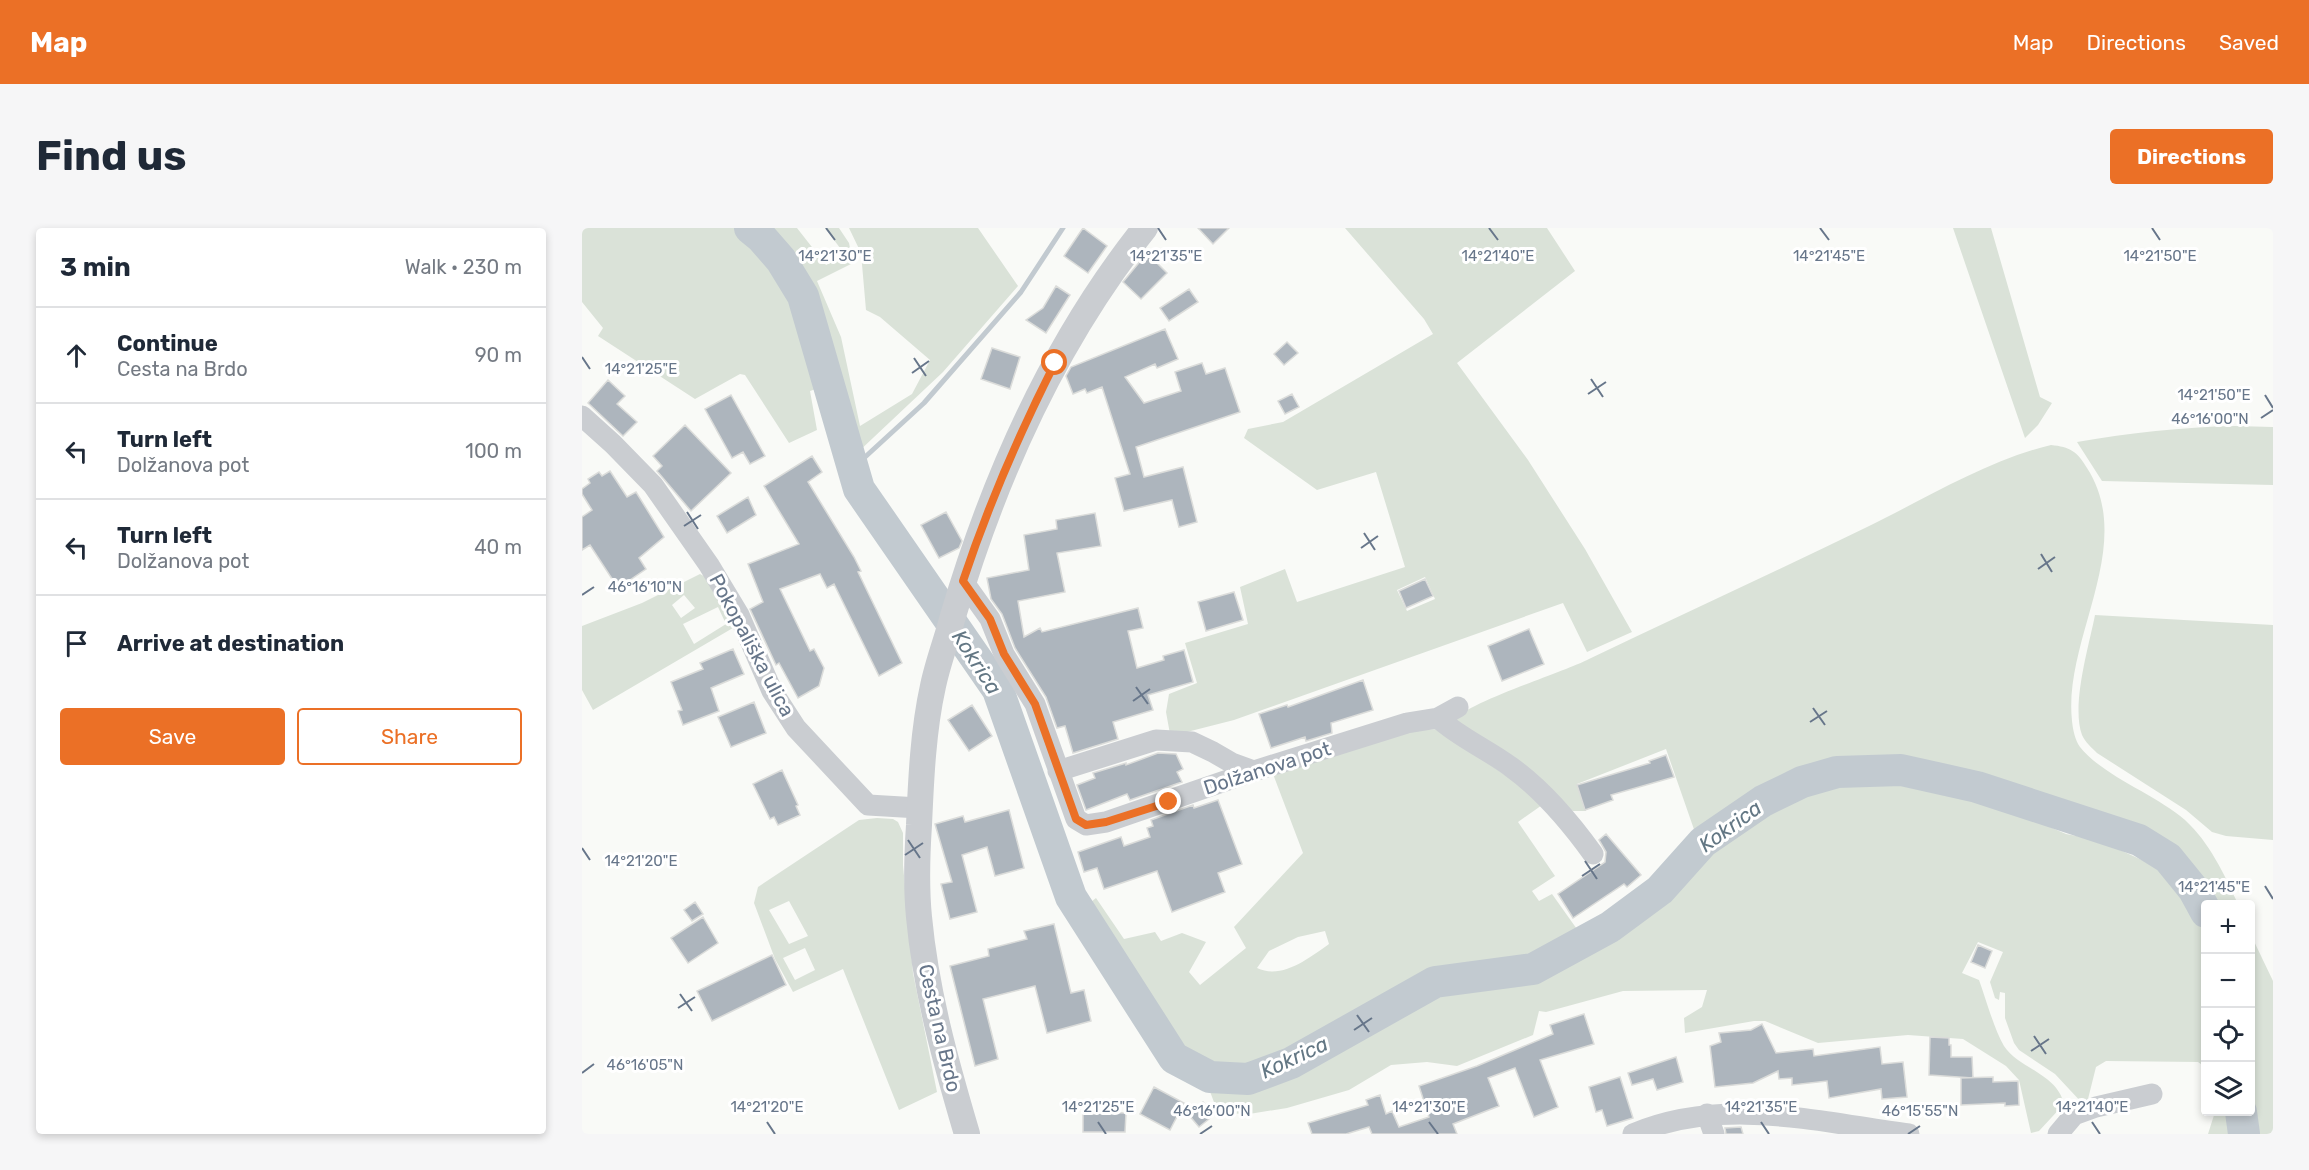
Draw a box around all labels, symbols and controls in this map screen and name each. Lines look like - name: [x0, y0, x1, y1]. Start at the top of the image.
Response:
- text: Map: [30, 26, 87, 59]
- text: Map: [2013, 30, 2054, 55]
- text: Directions: [2087, 30, 2186, 55]
- text: Saved: [2219, 30, 2279, 55]
- button: Directions: [2110, 129, 2273, 184]
- text: Find us: [36, 131, 187, 181]
- text: 14°21'30"E: [798, 247, 872, 265]
- text: 14°21'35"E: [1130, 247, 1202, 265]
- text: 14°21'40"E: [1462, 247, 1534, 265]
- text: 14°21'45"E: [1793, 247, 1865, 265]
- text: 14°21'50"E: [2123, 247, 2197, 265]
- text: 3 min: [60, 252, 131, 283]
- text: Walk · 230 m: [405, 255, 522, 279]
- text: Continue: [117, 330, 218, 357]
- icon: ahead: [60, 339, 93, 372]
- text: 90 m: [475, 343, 522, 367]
- route start: [1041, 349, 1067, 375]
- text: Cesta na Brdo: [117, 357, 248, 381]
- text: 14°21'25"E: [605, 360, 677, 378]
- text: 14°21'50"E: [2177, 386, 2251, 404]
- text: 46°16'00"N: [2171, 410, 2249, 428]
- text: Turn left: [117, 426, 212, 453]
- icon: left: [60, 435, 93, 468]
- text: 100 m: [465, 439, 522, 463]
- text: Dolžanova pot: [117, 453, 249, 477]
- text: Turn left: [117, 522, 212, 549]
- icon: left: [60, 531, 93, 564]
- text: 40 m: [474, 535, 522, 559]
- text: Dolžanova pot: [117, 549, 249, 573]
- street label: Pokopališka ulica: [704, 570, 800, 720]
- text: 46°16'10"N: [608, 578, 682, 596]
- water label: Kokrica: [947, 625, 1007, 699]
- icon: arrive: [60, 627, 93, 660]
- text: Arrive at destination: [117, 630, 344, 657]
- button: Save: [60, 708, 285, 765]
- button: Share: [297, 708, 522, 765]
- street label: Dolžanova pot: [1200, 736, 1334, 800]
- route end: [1155, 788, 1181, 814]
- water label: Kokrica: [1694, 795, 1766, 857]
- text: 14°21'20"E: [604, 852, 678, 870]
- text: 14°21'45"E: [2178, 878, 2250, 896]
- map controls: [2201, 900, 2255, 1116]
- button: +: [2201, 900, 2255, 954]
- button: −: [2201, 954, 2255, 1008]
- street label: Cesta na Brdo: [914, 962, 966, 1094]
- button: locate: [2201, 1008, 2255, 1062]
- water label: Kokrica: [1256, 1031, 1332, 1083]
- text: 46°16'05"N: [607, 1056, 683, 1074]
- button: layers: [2201, 1062, 2255, 1116]
- text: 14°21'20"E: [730, 1098, 804, 1116]
- text: 14°21'25"E: [1062, 1098, 1134, 1116]
- text: 14°21'30"E: [1392, 1098, 1466, 1116]
- text: 14°21'35"E: [1725, 1098, 1797, 1116]
- text: 14°21'40"E: [2056, 1098, 2128, 1116]
- text: 46°16'00"N: [1173, 1102, 1251, 1120]
- text: 46°15'55"N: [1882, 1102, 1958, 1120]

